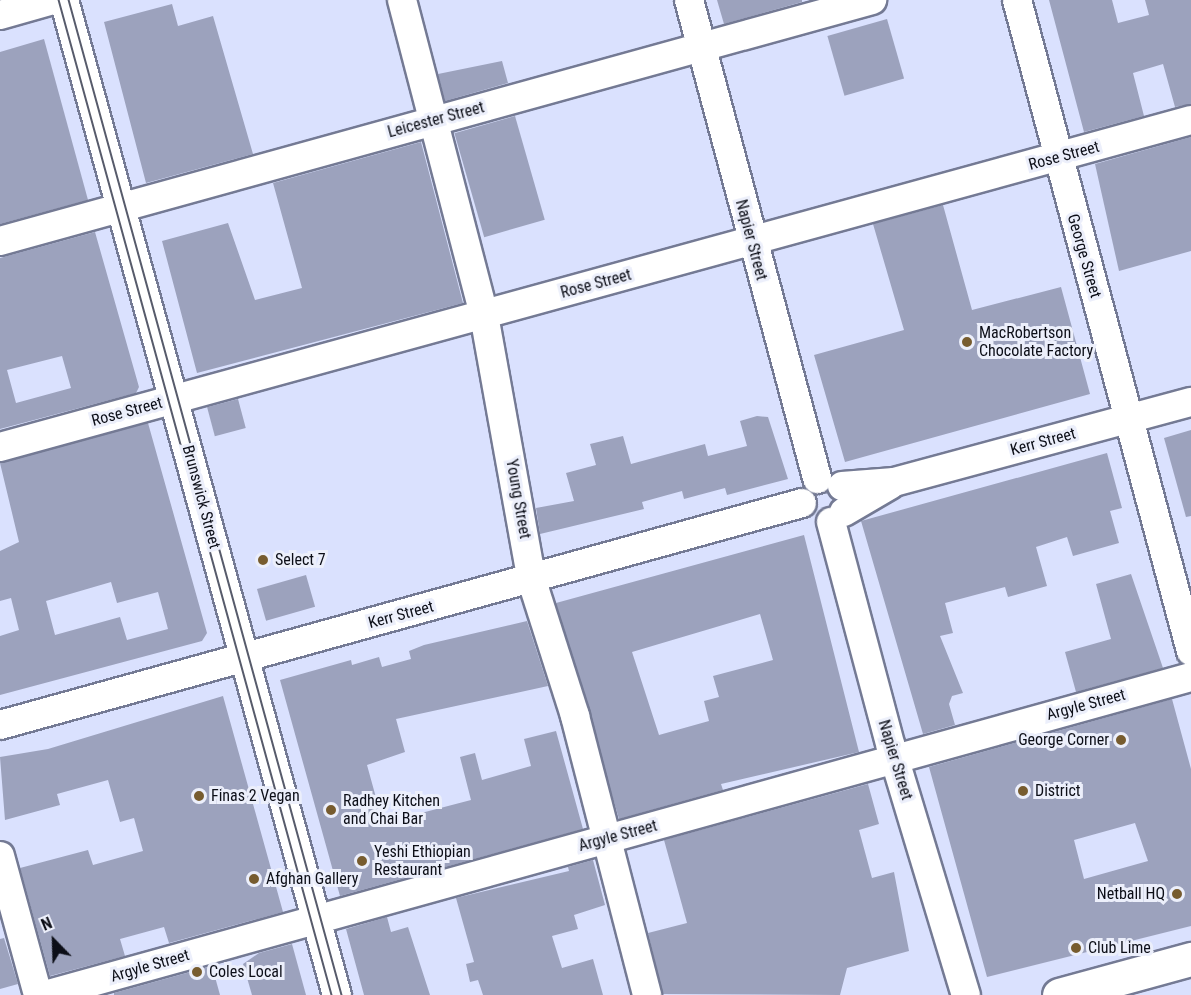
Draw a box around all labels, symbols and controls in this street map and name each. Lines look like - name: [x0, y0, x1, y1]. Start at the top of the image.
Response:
- street label: Leicester Street: [386, 98, 486, 142]
- street label: Rose Street: [1027, 137, 1101, 175]
- street label: Napier Street: [731, 198, 771, 282]
- street label: George Street: [1063, 212, 1105, 300]
- street label: Rose Street: [559, 265, 633, 303]
- place label: MacRobertson Chocolate Factory: [979, 323, 1093, 361]
- marker: MacRobertson Chocolate Factory: [960, 335, 974, 349]
- street label: Rose Street: [90, 393, 164, 431]
- street label: Kerr Street: [1008, 424, 1078, 460]
- street label: Brunswick Street: [178, 443, 224, 551]
- street label: Young Street: [502, 458, 534, 540]
- place label: Select 7: [275, 550, 326, 570]
- marker: Select 7: [256, 553, 270, 567]
- street label: Kerr Street: [366, 597, 436, 633]
- street label: Argyle Street: [1044, 685, 1128, 725]
- street label: Napier Street: [874, 718, 916, 802]
- place label: George Corner: [1018, 730, 1109, 750]
- marker: George Corner: [1114, 733, 1128, 747]
- place label: District: [1035, 781, 1081, 801]
- marker: District: [1016, 784, 1030, 798]
- place label: Finas 2 Vegan: [211, 786, 300, 806]
- marker: Finas 2 Vegan: [192, 789, 206, 803]
- place label: Radhey Kitchen and Chai Bar: [343, 791, 440, 829]
- marker: Radhey Kitchen and Chai Bar: [324, 803, 338, 817]
- street label: Argyle Street: [576, 816, 660, 856]
- place label: Yeshi Ethiopian Restaurant: [374, 842, 471, 880]
- marker: Yeshi Ethiopian Restaurant: [355, 854, 369, 868]
- place label: Afghan Gallery: [266, 869, 358, 889]
- marker: Afghan Gallery: [247, 872, 261, 886]
- place label: Netball HQ: [1097, 884, 1165, 904]
- marker: Netball HQ: [1170, 887, 1184, 901]
- north arrow: [24, 911, 84, 971]
- text: N: [39, 913, 55, 935]
- place label: Club Lime: [1088, 938, 1151, 958]
- marker: Club Lime: [1069, 941, 1083, 955]
- street label: Argyle Street: [108, 946, 192, 986]
- place label: Coles Local: [209, 962, 283, 982]
- marker: Coles Local: [190, 965, 204, 979]

